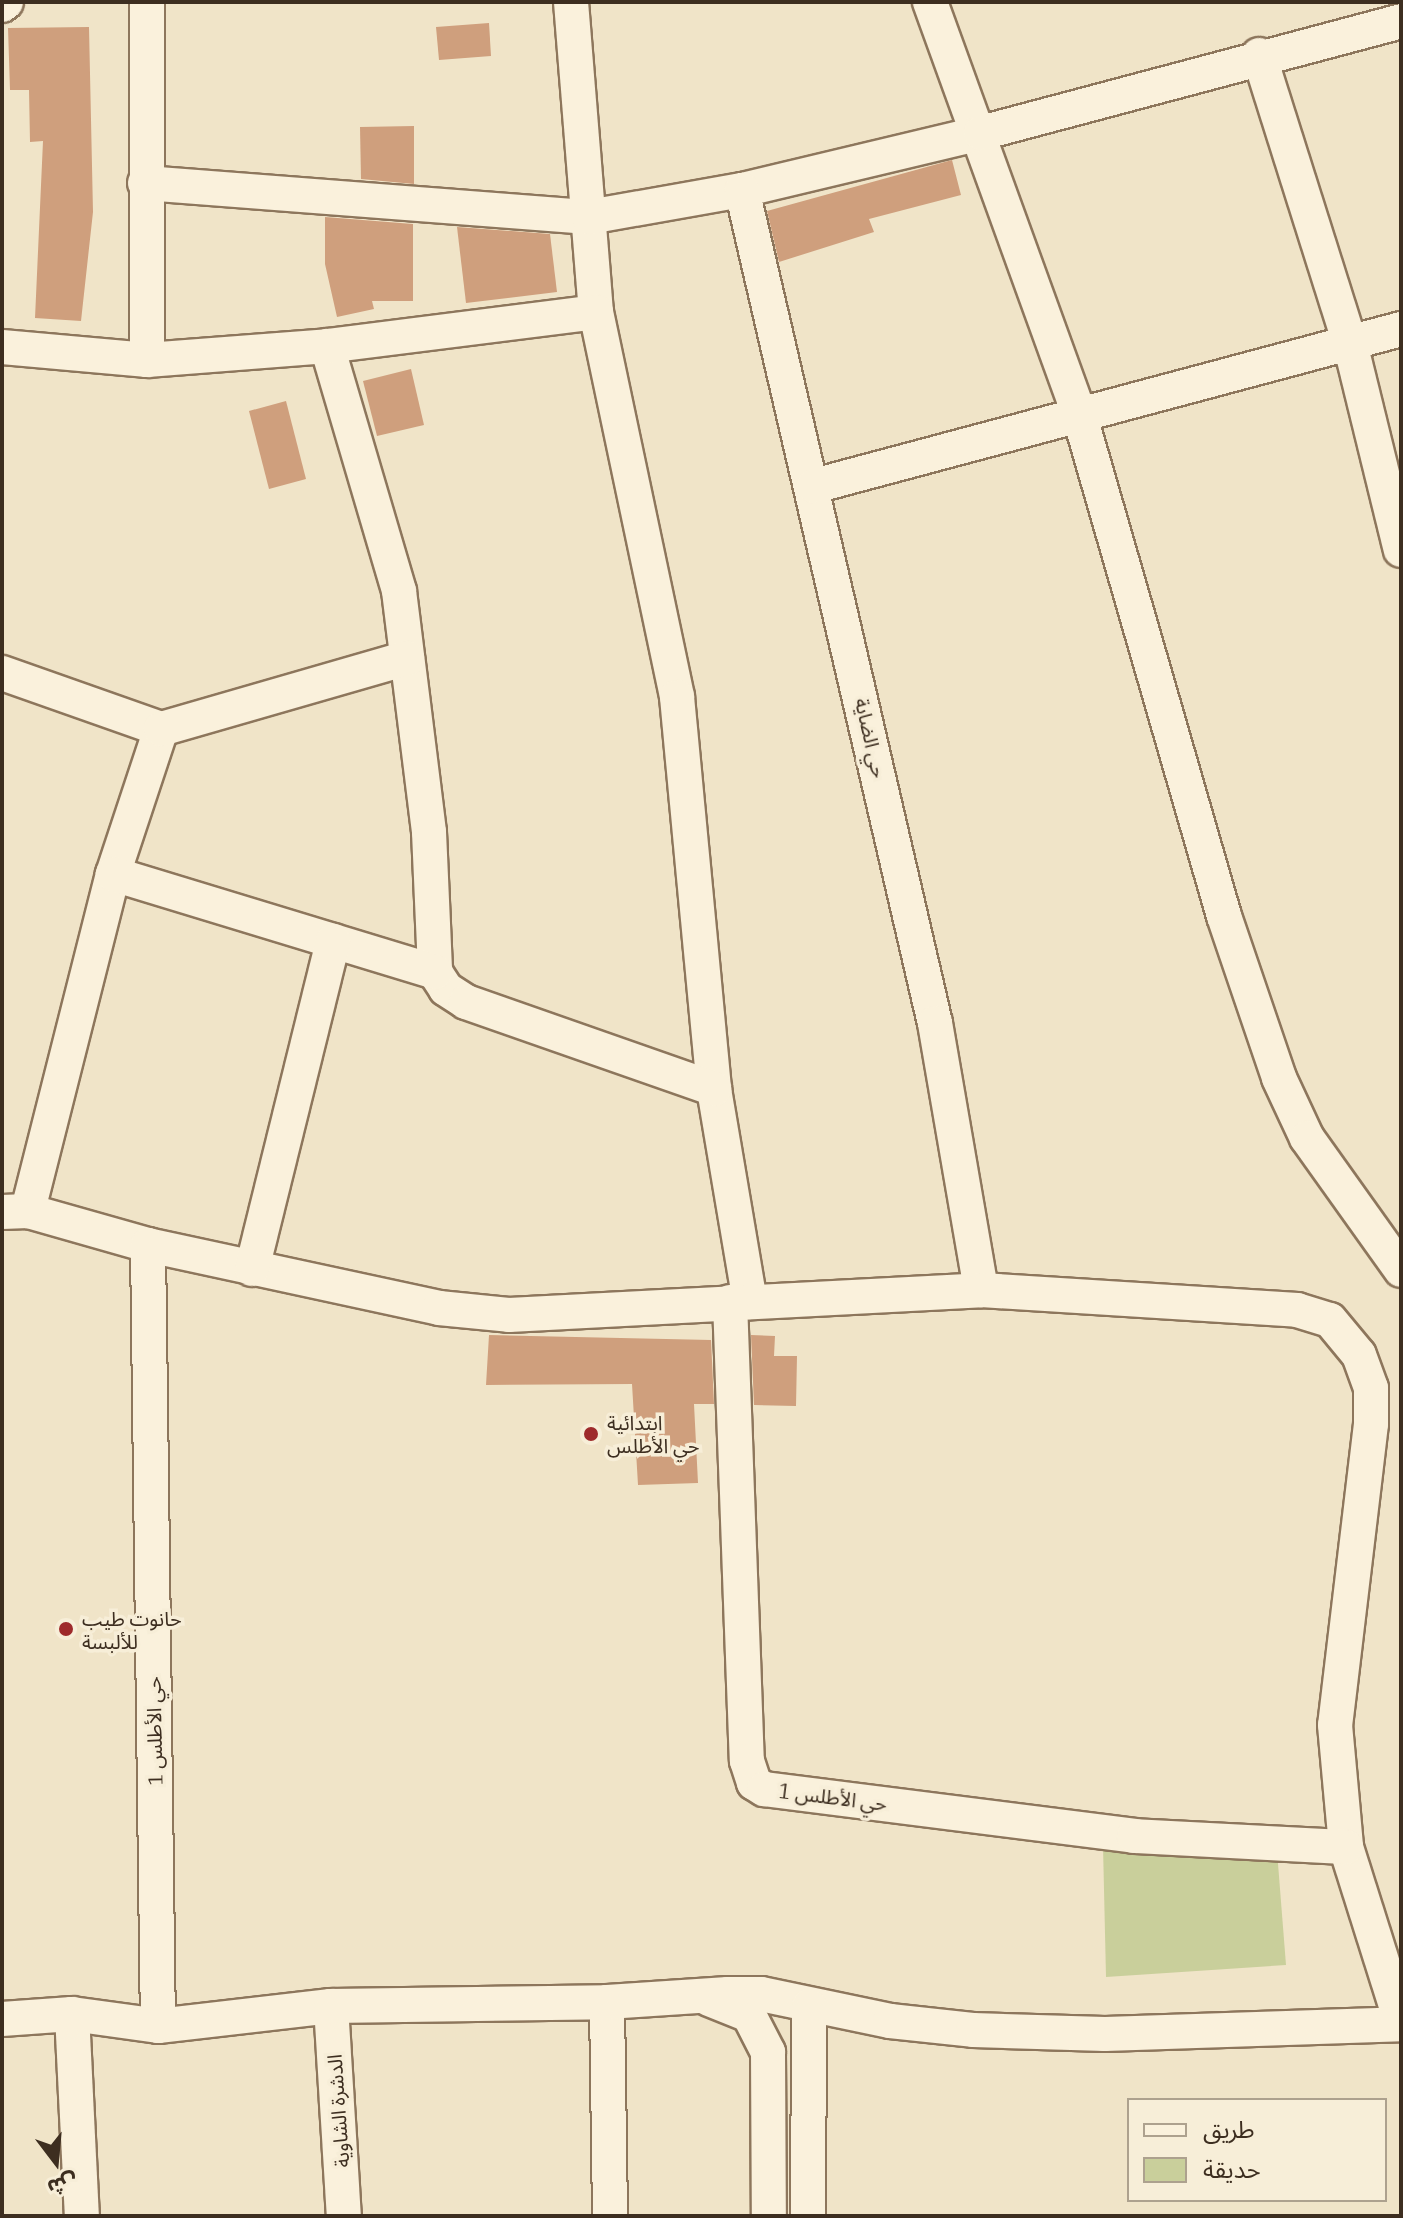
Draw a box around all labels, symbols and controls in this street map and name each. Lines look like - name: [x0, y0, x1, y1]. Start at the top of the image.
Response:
- street label: حي الضاية: [850, 696, 892, 780]
- place label: ابتدائية حي الأطلس: [607, 1410, 699, 1457]
- marker: ابتدائية حي الأطلس: [582, 1425, 600, 1443]
- place label: حانوت طيب للألبسة: [82, 1606, 182, 1653]
- marker: حانوت طيب للألبسة: [57, 1620, 75, 1638]
- street label: حي الأطلس 1: [141, 1676, 167, 1786]
- street label: حي الأطلس 1: [777, 1778, 889, 1816]
- street label: الدشرة الشاوية: [322, 2054, 354, 2168]
- legend: [1127, 2098, 1387, 2202]
- text: طريق: [1203, 2113, 1255, 2145]
- north arrow: [16, 2122, 96, 2202]
- text: حديقة: [1203, 2153, 1261, 2185]
- text: ش: [44, 2167, 81, 2204]

